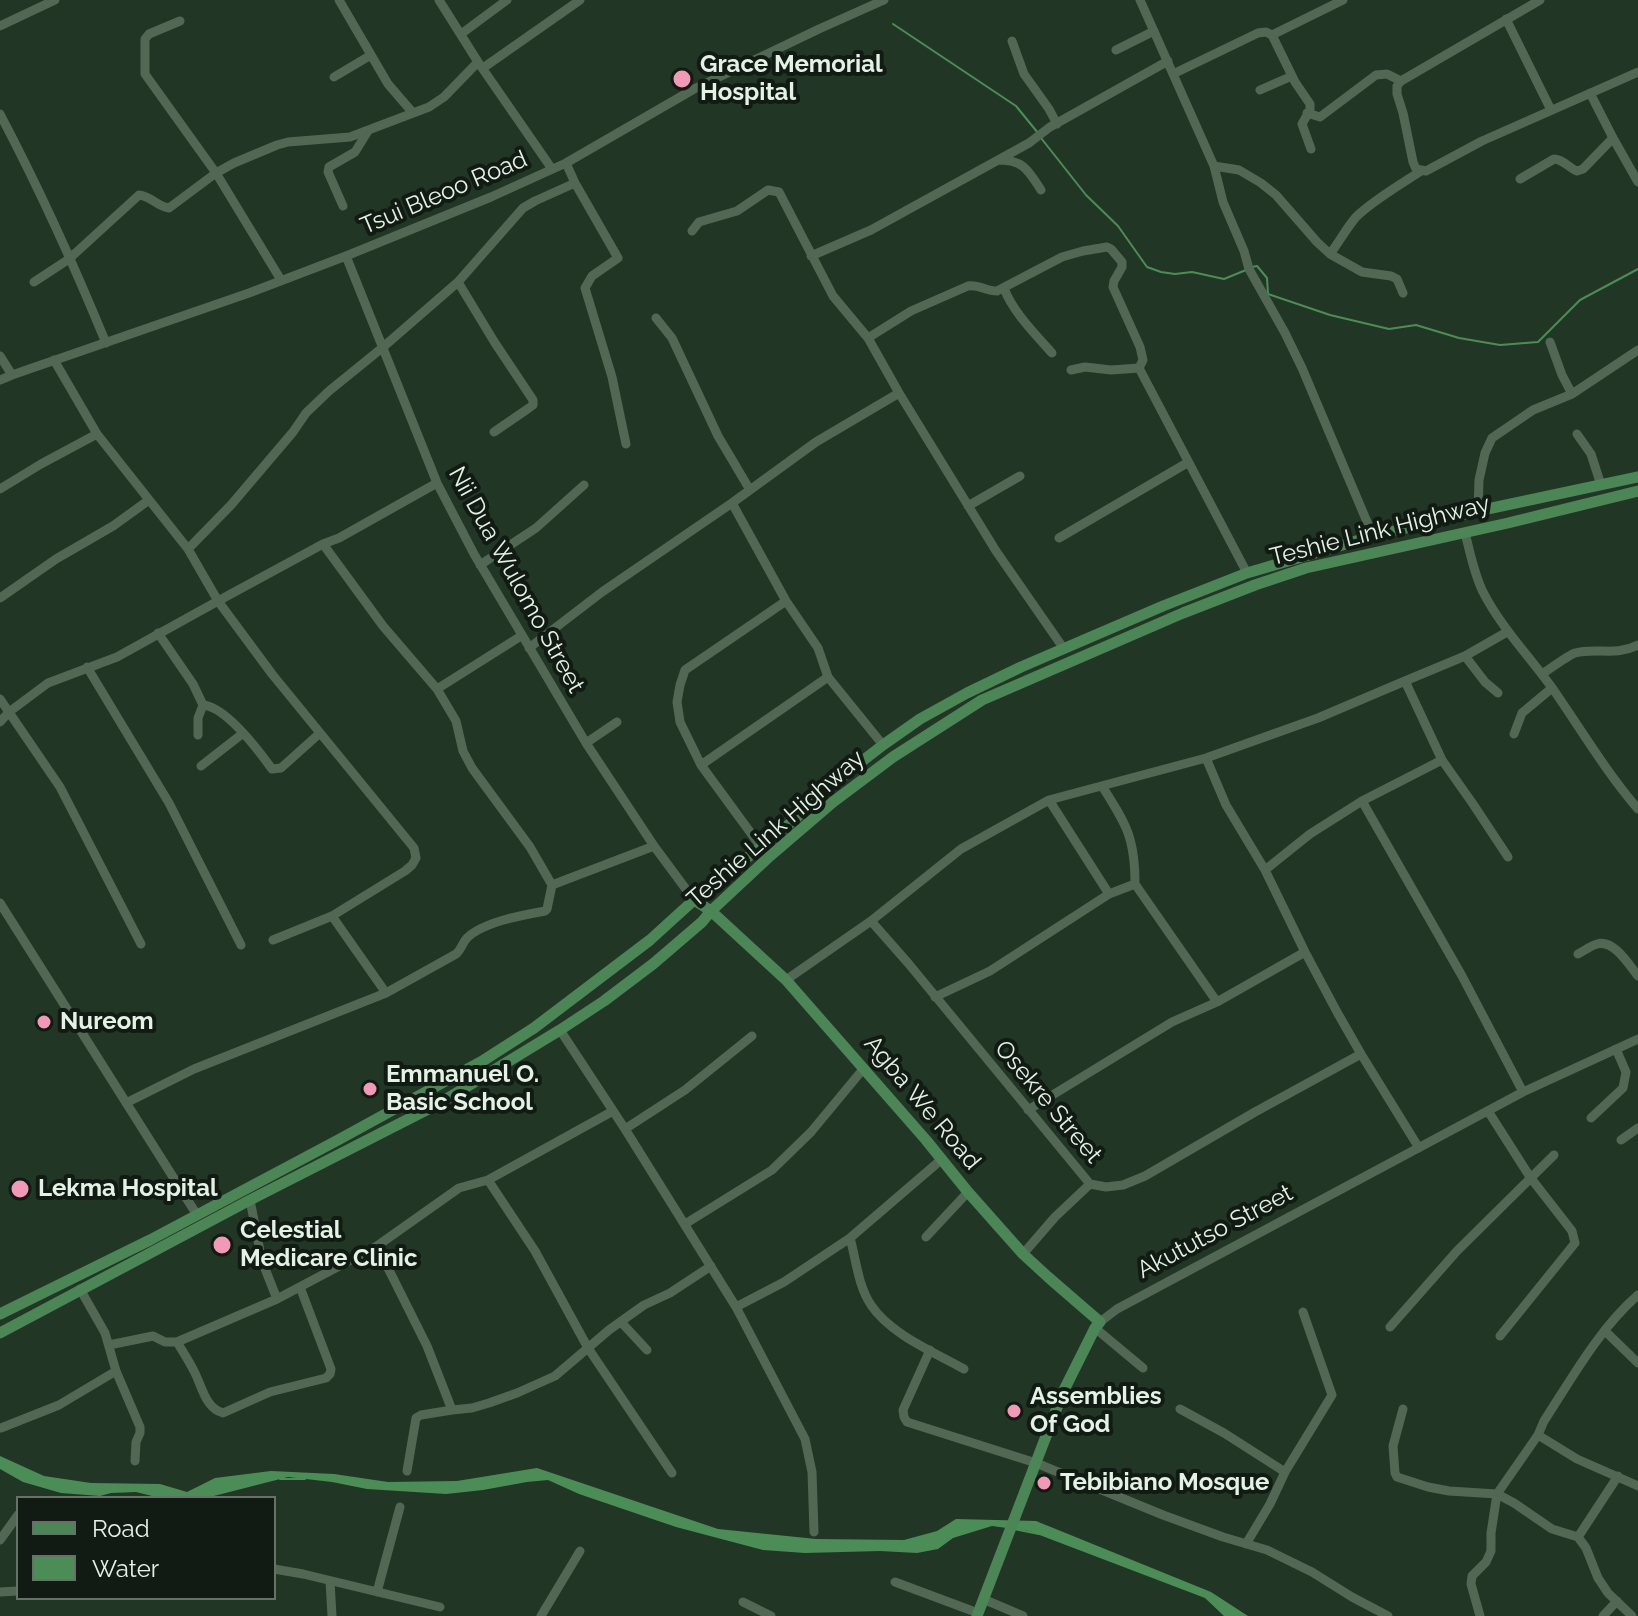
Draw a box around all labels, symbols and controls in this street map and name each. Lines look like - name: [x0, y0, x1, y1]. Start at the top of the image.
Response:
- place label: Grace Memorial Hospital: [700, 51, 883, 107]
- marker: Grace Memorial Hospital: [671, 68, 693, 90]
- street label: Tsui Bleoo Road: [356, 145, 532, 241]
- street label: Nii Dua Wulomo Street: [442, 462, 590, 698]
- street label: Teshie Link Highway: [1267, 490, 1493, 572]
- street label: Teshie Link Highway: [681, 744, 871, 914]
- place label: Nureom: [60, 1008, 154, 1036]
- marker: Nureom: [35, 1013, 53, 1031]
- street label: Agba We Road: [858, 1030, 986, 1176]
- street label: Osekre Street: [988, 1035, 1108, 1169]
- place label: Emmanuel O. Basic School: [386, 1061, 539, 1117]
- marker: Emmanuel O. Basic School: [361, 1080, 379, 1098]
- place label: Lekma Hospital: [38, 1175, 218, 1203]
- marker: Lekma Hospital: [9, 1178, 31, 1200]
- street label: Akututso Street: [1132, 1179, 1298, 1285]
- place label: Celestial Medicare Clinic: [240, 1217, 417, 1273]
- marker: Celestial Medicare Clinic: [211, 1234, 233, 1256]
- place label: Assemblies Of God: [1030, 1383, 1162, 1439]
- marker: Assemblies Of God: [1005, 1402, 1023, 1420]
- place label: Tebibiano Mosque: [1060, 1469, 1269, 1497]
- marker: Tebibiano Mosque: [1035, 1474, 1053, 1492]
- legend: [16, 1496, 276, 1600]
- text: Road: [92, 1514, 150, 1543]
- text: Water: [92, 1554, 159, 1583]

